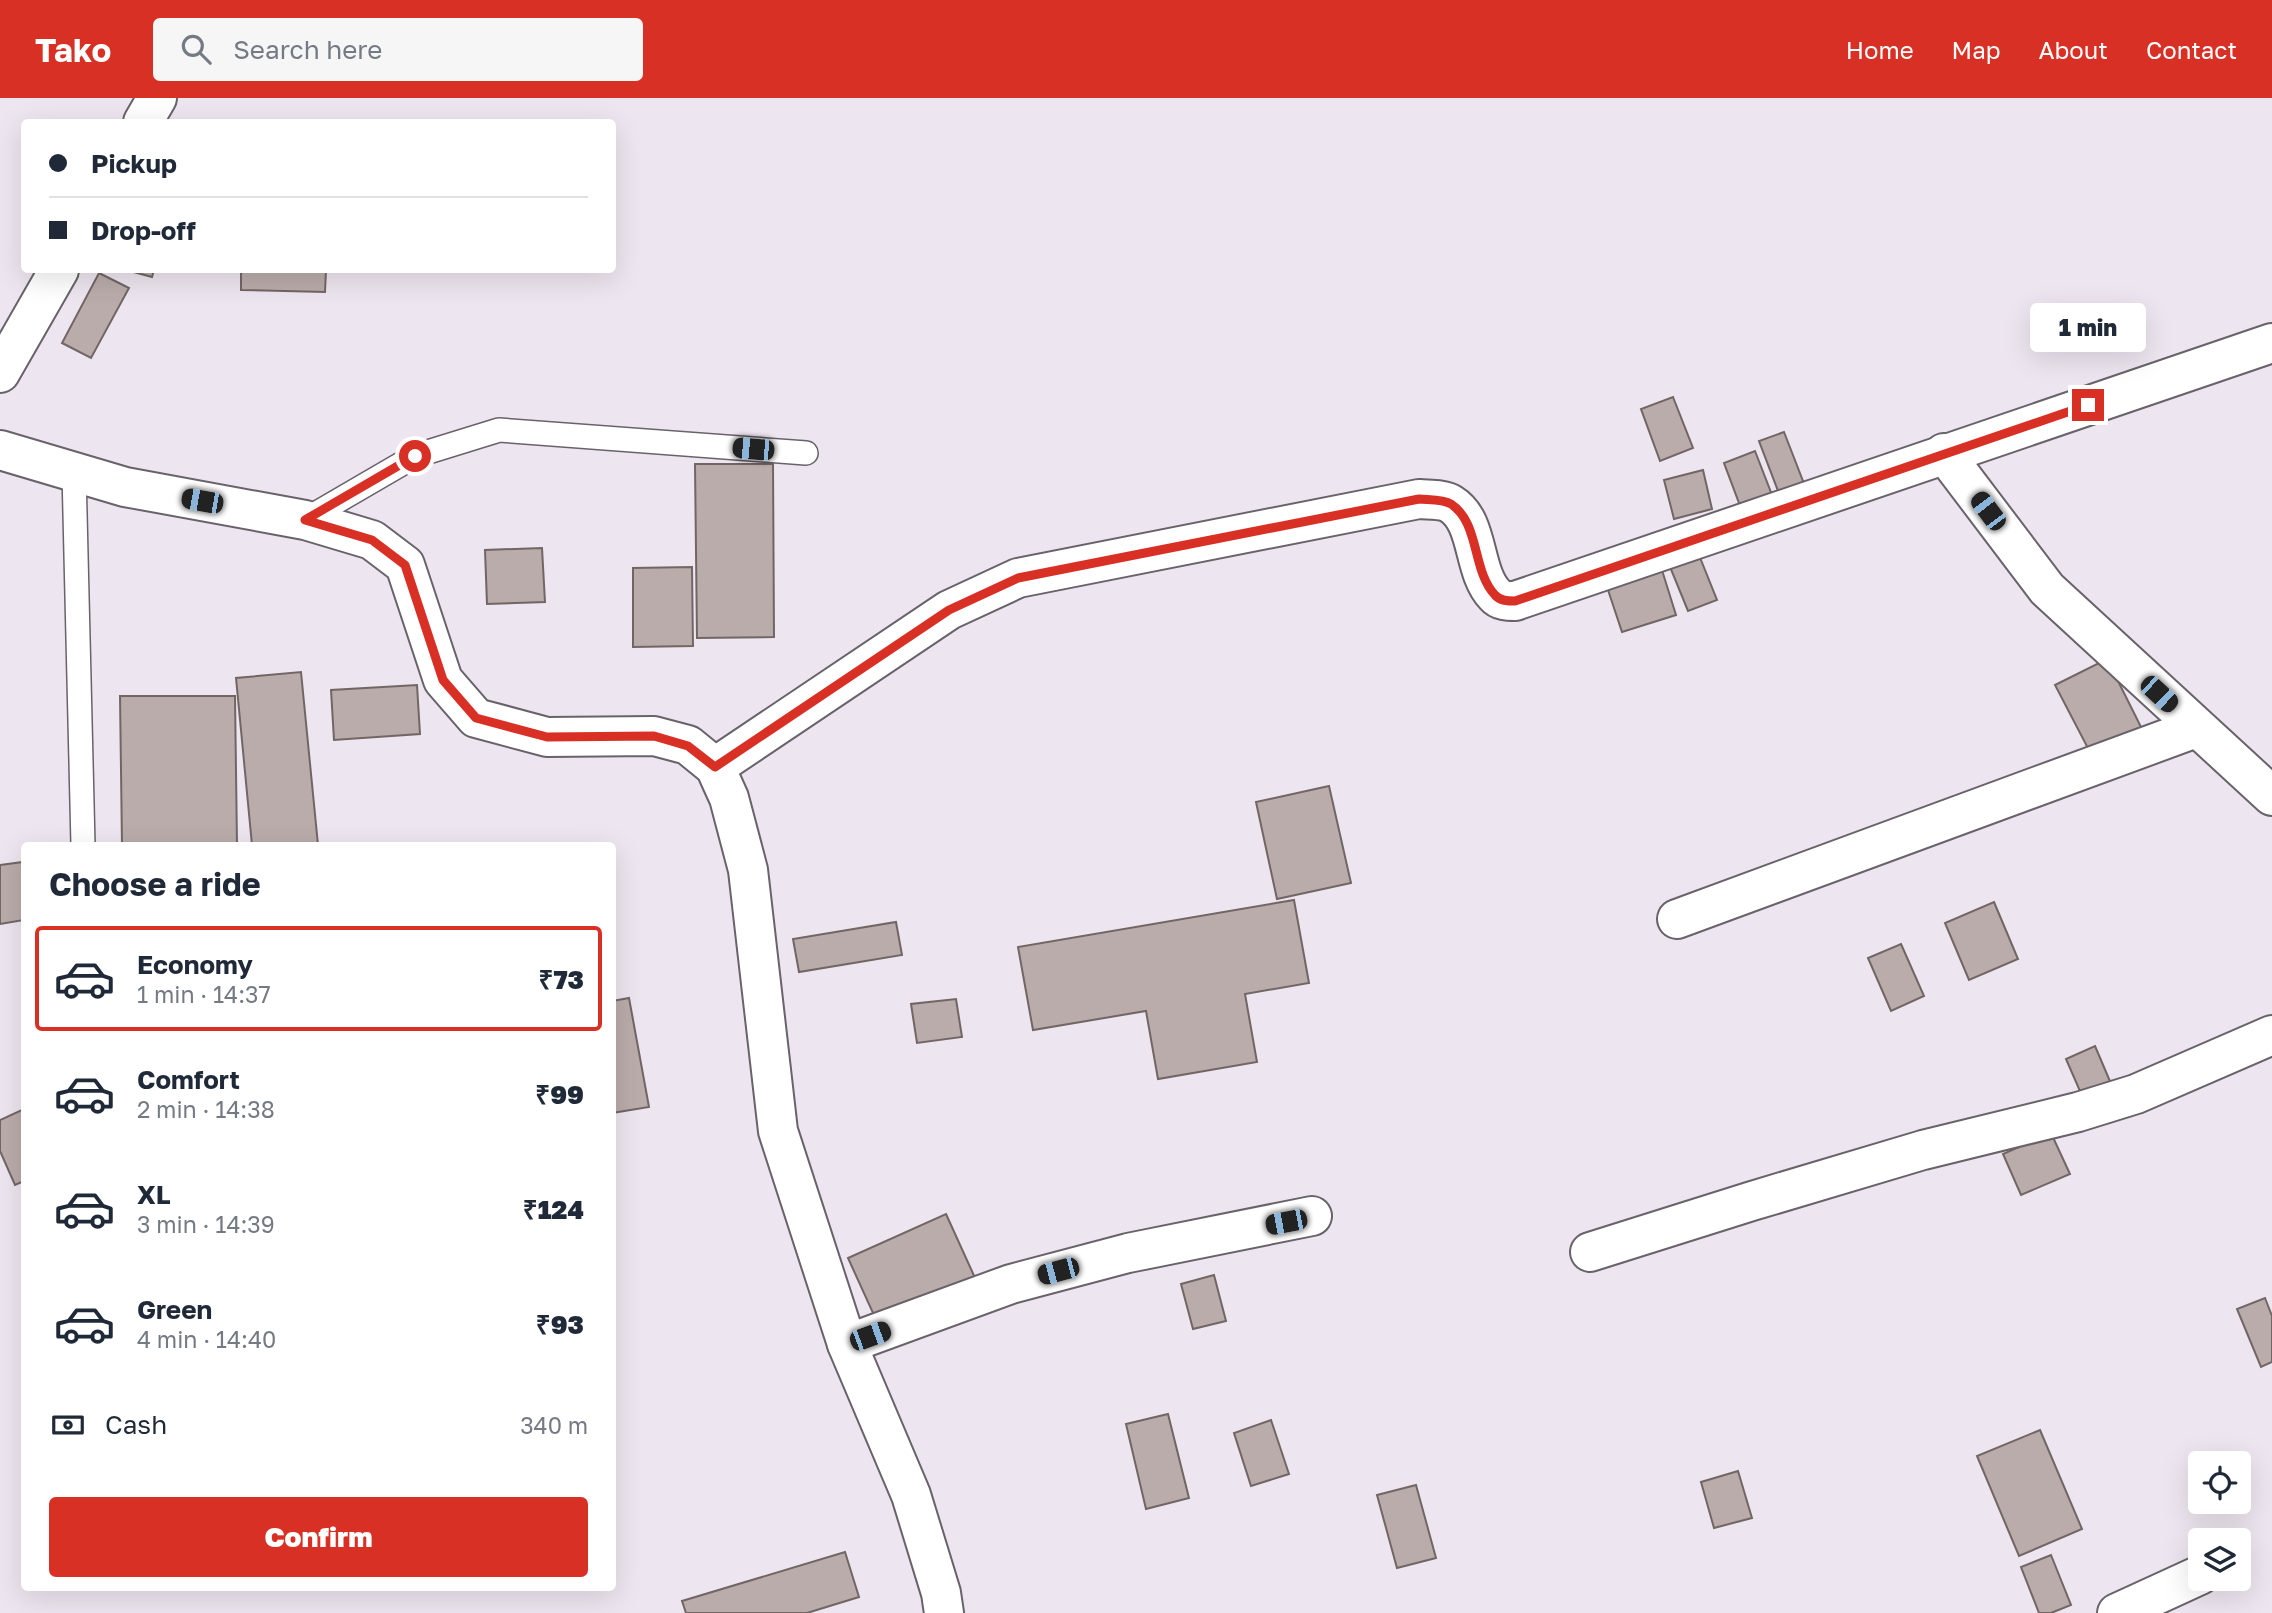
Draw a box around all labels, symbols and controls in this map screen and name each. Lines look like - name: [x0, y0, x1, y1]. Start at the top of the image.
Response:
- search box: [153, 18, 643, 81]
- text: Tako: [35, 30, 111, 69]
- icon: search: [177, 30, 215, 68]
- text: Search here: [233, 34, 382, 65]
- text: Home: [1846, 35, 1914, 64]
- text: Map: [1952, 35, 2001, 64]
- text: About: [2039, 35, 2108, 64]
- text: Contact: [2146, 35, 2237, 64]
- text: Pickup: [91, 148, 177, 179]
- text: Drop-off: [91, 215, 196, 246]
- callout: 1 min: [2030, 303, 2146, 352]
- text: 1 min: [2059, 313, 2117, 341]
- route end: [2072, 389, 2104, 421]
- car: [732, 437, 775, 461]
- route start: [399, 440, 431, 472]
- car: [180, 487, 225, 515]
- car: [1967, 488, 2010, 534]
- car: [2137, 672, 2182, 716]
- text: Choose a ride: [49, 865, 261, 903]
- icon: car: [53, 947, 116, 1010]
- text: Economy: [137, 949, 253, 980]
- text: ₹73: [539, 964, 584, 995]
- text: 1 min · 14:37: [137, 980, 271, 1008]
- icon: car: [53, 1062, 116, 1125]
- text: Comfort: [137, 1064, 240, 1095]
- text: ₹99: [535, 1079, 584, 1110]
- text: 2 min · 14:38: [137, 1095, 275, 1123]
- icon: car: [53, 1177, 116, 1240]
- text: XL: [137, 1179, 171, 1210]
- text: ₹124: [523, 1194, 584, 1225]
- car: [1264, 1208, 1309, 1236]
- text: 3 min · 14:39: [137, 1210, 275, 1238]
- car: [1035, 1255, 1082, 1287]
- icon: car: [53, 1292, 116, 1355]
- text: Green: [137, 1294, 212, 1325]
- text: ₹93: [536, 1309, 584, 1340]
- car: [847, 1319, 894, 1353]
- text: 4 min · 14:40: [137, 1325, 276, 1353]
- icon: cash: [49, 1406, 87, 1444]
- text: Cash: [105, 1409, 167, 1440]
- text: 340 m: [520, 1411, 588, 1439]
- map controls: [2188, 1451, 2251, 1591]
- button: locate: [2188, 1451, 2251, 1514]
- button: Confirm: [49, 1497, 588, 1577]
- button: layers: [2188, 1528, 2251, 1591]

